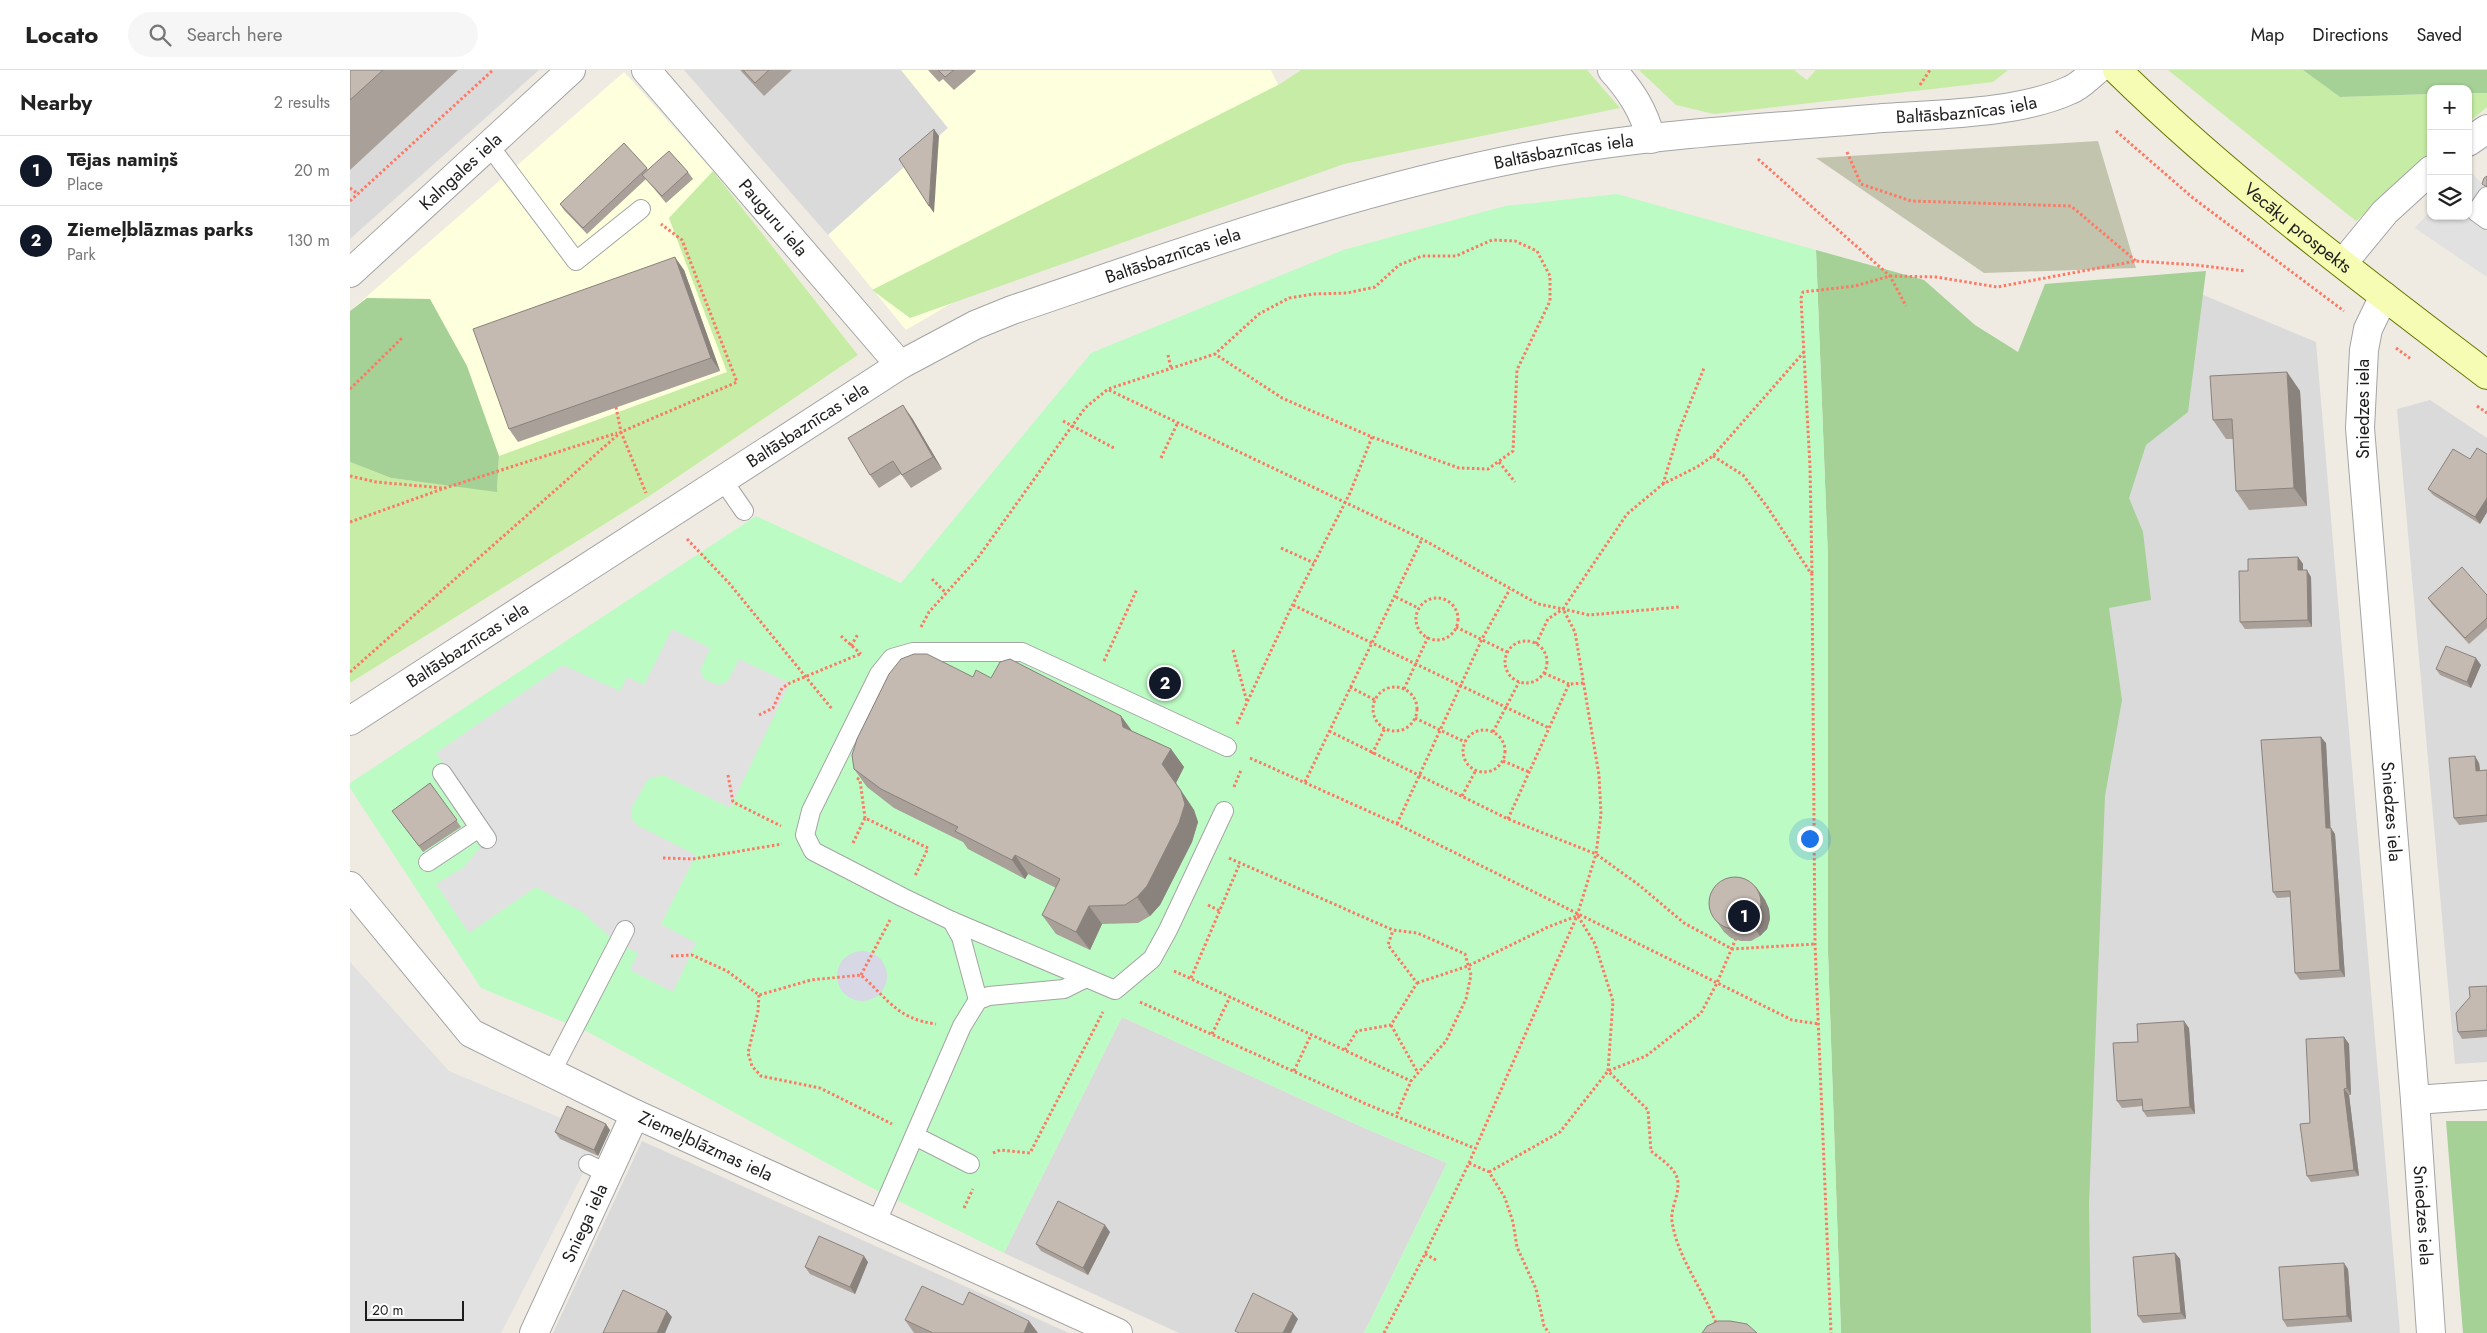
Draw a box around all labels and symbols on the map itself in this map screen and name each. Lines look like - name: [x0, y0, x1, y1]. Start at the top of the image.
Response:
- street label: Baltāsbaznīcas iela: [1895, 89, 2040, 130]
- street label: Kalngales iela: [413, 127, 508, 216]
- street label: Baltāsbaznīcas iela: [1491, 127, 1635, 176]
- street label: Pauguru iela: [732, 173, 814, 262]
- street label: Vecāķu prospekts: [2238, 176, 2357, 279]
- street label: Baltāsbaznīcas iela: [1102, 221, 1244, 290]
- street label: Sniedzes iela: [2350, 359, 2376, 459]
- street label: Baltāsbaznīcas iela: [741, 376, 874, 474]
- street label: Baltāsbaznīcas iela: [401, 596, 534, 694]
- pin: 2: [1149, 664, 1181, 702]
- street label: Sniedzes iela: [2374, 761, 2408, 863]
- your location: [1797, 826, 1823, 852]
- pin: 1: [1728, 897, 1760, 935]
- street label: Ziemeļblāzmas iela: [634, 1104, 777, 1188]
- street label: Sniedzes iela: [2407, 1164, 2439, 1266]
- street label: Sniega iela: [555, 1179, 614, 1267]
- scale bar: [365, 1298, 464, 1321]

